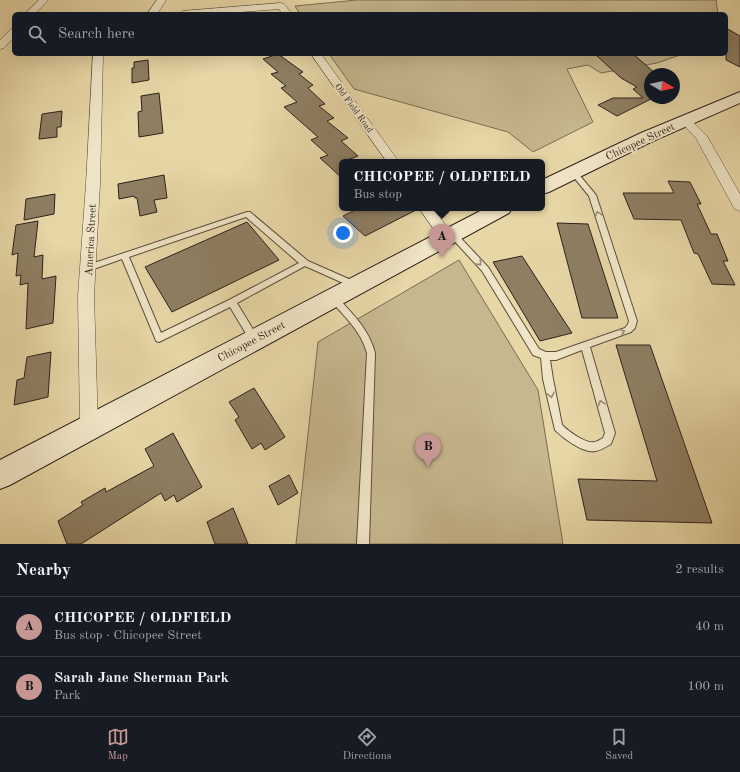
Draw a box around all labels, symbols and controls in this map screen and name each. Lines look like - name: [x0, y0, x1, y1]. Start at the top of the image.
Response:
- search box: [12, 12, 728, 56]
- icon: search: [26, 23, 48, 45]
- text: Search here: [58, 27, 135, 42]
- north arrow: [644, 68, 680, 104]
- street label: Old Field Road: [333, 82, 375, 135]
- street label: Chicopee Street: [604, 122, 677, 163]
- popup: [339, 159, 545, 211]
- text: CHICOPEE / OLDFIELD: [353, 170, 531, 185]
- text: Bus stop: [353, 188, 402, 201]
- street label: America Street: [84, 204, 99, 276]
- one-way arrow: [594, 210, 603, 217]
- your location: [333, 223, 353, 243]
- pin: A: [429, 224, 455, 257]
- one-way arrow: [474, 258, 481, 265]
- street label: Chicopee Street: [216, 320, 287, 365]
- one-way arrow: [617, 329, 625, 337]
- one-way arrow: [547, 391, 555, 398]
- one-way arrow: [597, 399, 606, 406]
- pin: B: [415, 434, 441, 467]
- text: Nearby: [16, 562, 71, 579]
- text: 2 results: [675, 563, 724, 576]
- text: CHICOPEE / OLDFIELD: [54, 611, 231, 626]
- text: A: [24, 620, 34, 633]
- text: 40 m: [695, 620, 724, 633]
- text: Bus stop · Chicopee Street: [54, 629, 202, 642]
- text: Sarah Jane Sherman Park: [54, 671, 229, 686]
- text: B: [24, 680, 34, 693]
- text: 100 m: [687, 680, 724, 693]
- text: Park: [54, 689, 81, 702]
- tab: Map: [107, 726, 129, 764]
- tab: Directions: [343, 726, 391, 764]
- tab: Saved: [605, 726, 633, 764]

